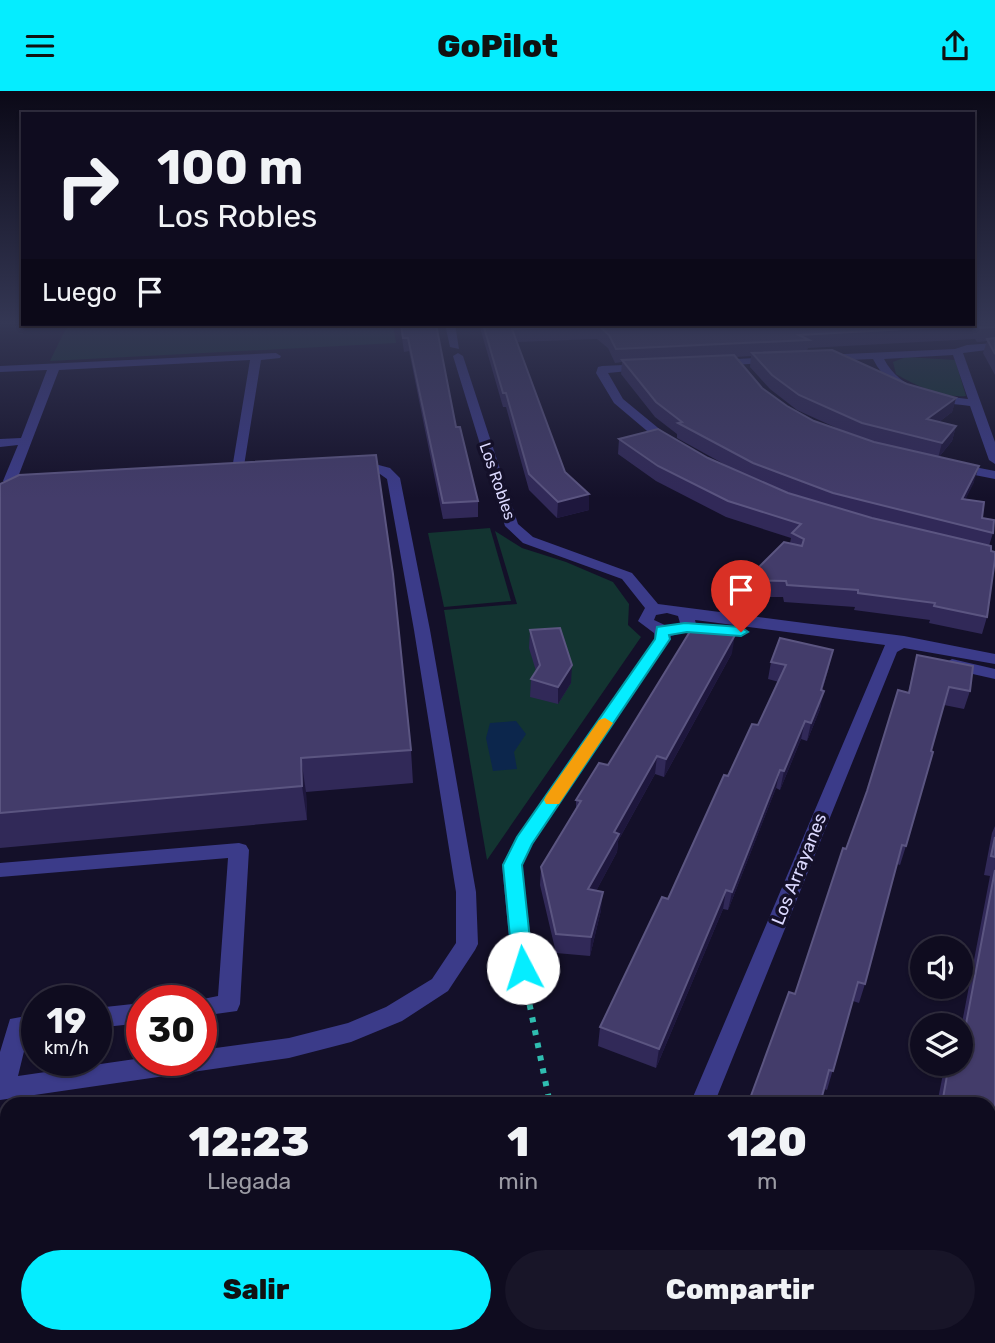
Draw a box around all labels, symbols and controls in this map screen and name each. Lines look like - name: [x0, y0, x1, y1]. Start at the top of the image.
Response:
- icon: menu: [21, 27, 59, 65]
- text: GoPilot: [437, 27, 558, 65]
- icon: share: [936, 27, 974, 65]
- text: 100 m: [157, 138, 303, 196]
- icon: right: [42, 140, 133, 231]
- text: Los Robles: [157, 197, 317, 235]
- icon: arrive: [131, 273, 169, 311]
- text: Luego: [42, 277, 117, 308]
- street label: Los Robles: [475, 440, 520, 522]
- pin: [711, 560, 771, 632]
- icon: arrive: [722, 571, 760, 609]
- street label: Los Arrayanes: [767, 810, 831, 928]
- position arrow: [486, 931, 560, 1005]
- map controls: [910, 936, 973, 1076]
- button: sound: [910, 936, 973, 999]
- speed limit sign: 30: [126, 985, 217, 1076]
- text: 19: [47, 1000, 86, 1042]
- button: layers: [910, 1013, 973, 1076]
- text: km/h: [44, 1037, 89, 1059]
- text: 12:23: [189, 1117, 309, 1167]
- text: 1: [507, 1117, 529, 1167]
- text: 120: [727, 1117, 807, 1167]
- text: Llegada: [207, 1167, 291, 1195]
- text: min: [498, 1167, 538, 1195]
- text: m: [757, 1167, 777, 1195]
- button: Salir: [21, 1250, 491, 1330]
- button: Compartir: [505, 1250, 975, 1330]

